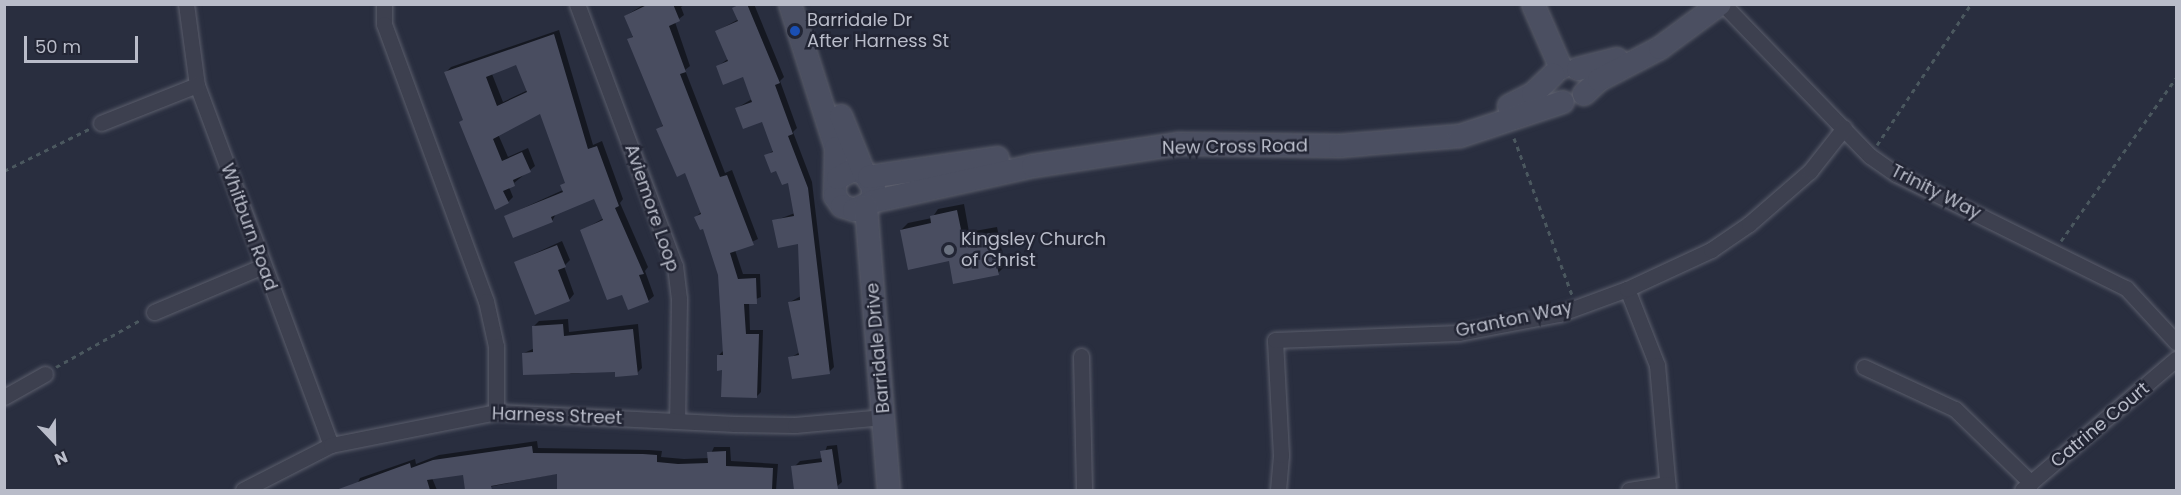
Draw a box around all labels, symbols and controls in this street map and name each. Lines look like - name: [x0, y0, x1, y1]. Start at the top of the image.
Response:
- place label: Barridale Dr After Harness St: [807, 10, 949, 52]
- scale bar: [27, 24, 141, 62]
- marker: Barridale Dr After Harness St: [788, 24, 802, 38]
- text: 50 m: [35, 34, 81, 59]
- street label: New Cross Road: [1162, 135, 1308, 159]
- street label: Aviemore Loop: [620, 141, 684, 275]
- street label: Trinity Way: [1887, 160, 1985, 224]
- street label: Whitburn Road: [216, 161, 282, 293]
- place label: Kingsley Church of Christ: [961, 229, 1106, 272]
- marker: Kingsley Church of Christ: [942, 243, 956, 257]
- street label: Barridale Drive: [862, 282, 894, 414]
- street label: Granton Way: [1454, 296, 1574, 342]
- street label: Catrine Court: [2047, 378, 2153, 472]
- street label: Harness Street: [492, 403, 622, 429]
- north arrow: [24, 411, 84, 471]
- text: N: [51, 445, 71, 471]

